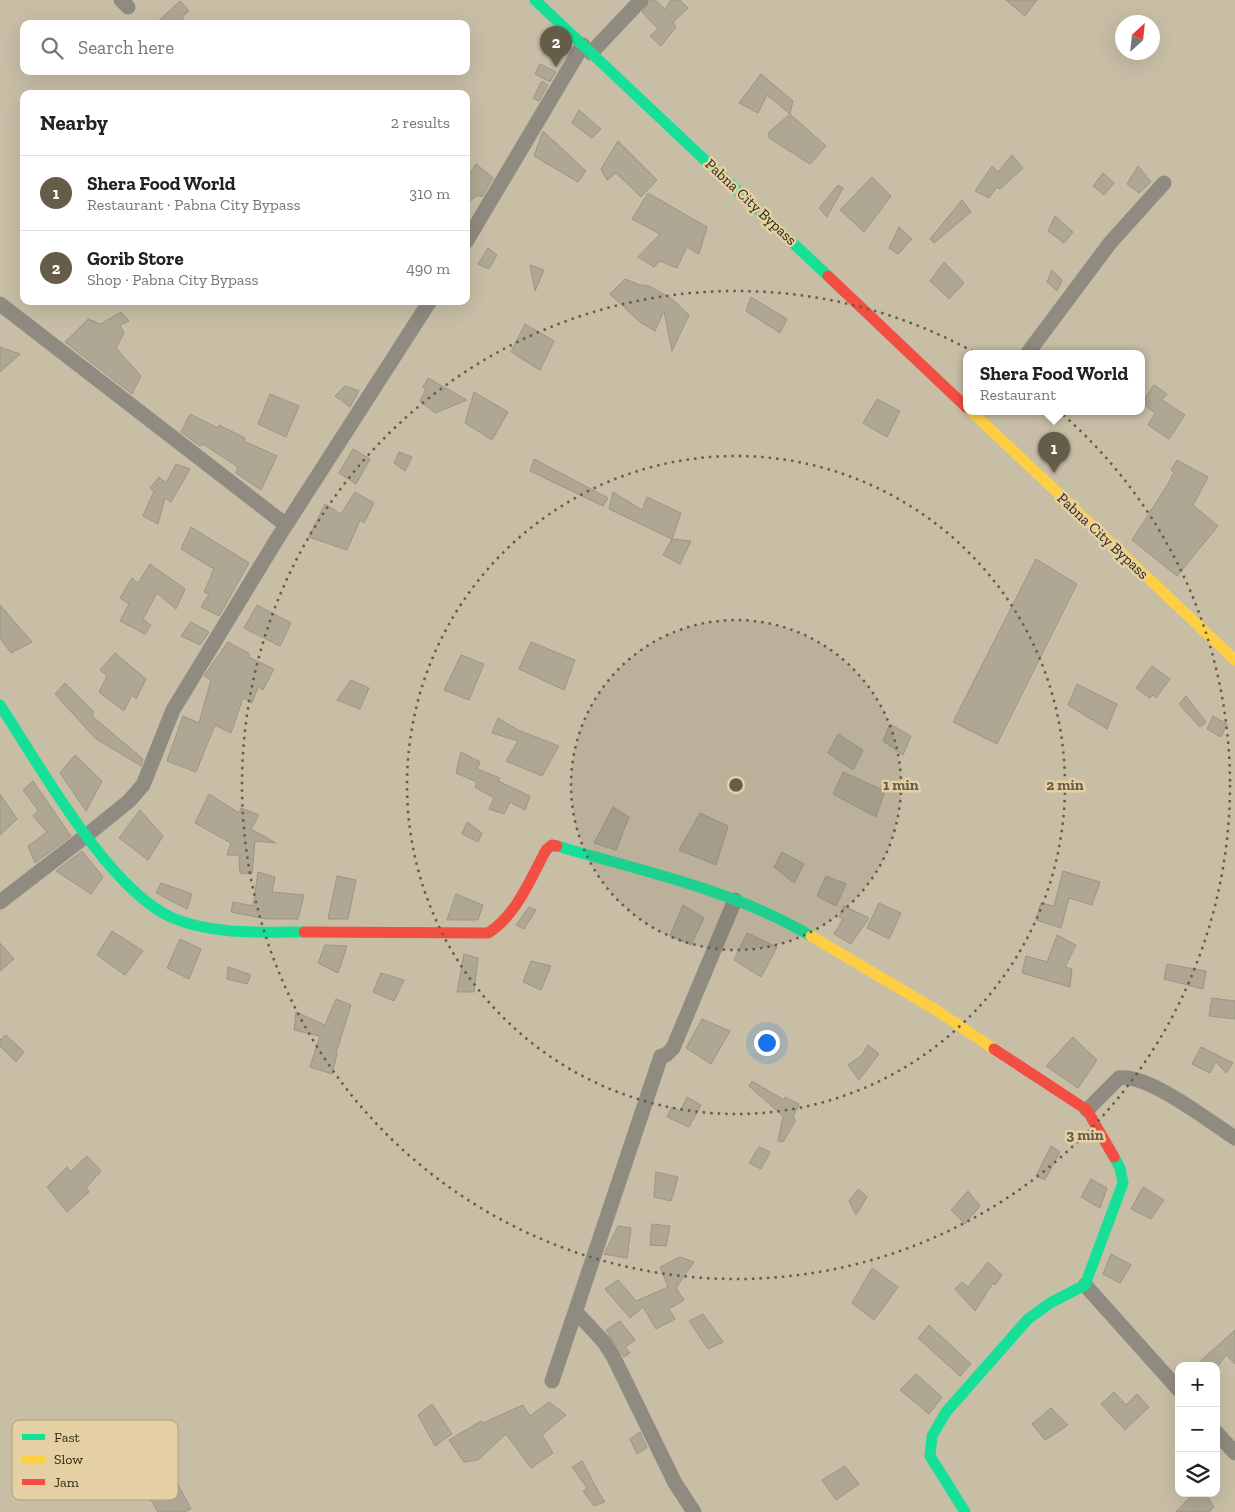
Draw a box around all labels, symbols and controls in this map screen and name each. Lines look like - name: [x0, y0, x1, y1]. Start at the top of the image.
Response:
- north arrow: [1115, 15, 1160, 60]
- search box: [20, 20, 470, 75]
- pin: 2: [540, 26, 572, 67]
- icon: search: [38, 34, 66, 62]
- text: Search here: [78, 36, 174, 59]
- text: Nearby: [40, 110, 108, 135]
- text: 2 results: [391, 113, 450, 132]
- street label: Pabna City Bypass: [702, 155, 800, 249]
- text: Shera Food World: [87, 172, 236, 195]
- text: 1: [53, 184, 59, 203]
- text: 310 m: [409, 184, 450, 203]
- text: Restaurant · Pabna City Bypass: [87, 195, 300, 214]
- text: Gorib Store: [87, 247, 184, 270]
- text: 2: [52, 259, 60, 278]
- text: 490 m: [406, 259, 450, 278]
- text: Shop · Pabna City Bypass: [87, 270, 259, 289]
- popup: [963, 350, 1145, 415]
- text: Shera Food World: [980, 362, 1128, 385]
- text: Restaurant: [980, 385, 1056, 404]
- pin: 1: [1038, 432, 1070, 473]
- street label: Pabna City Bypass: [1054, 489, 1152, 583]
- centre of rings: [727, 776, 745, 794]
- text: 1 min: [883, 776, 919, 794]
- text: 2 min: [1046, 776, 1084, 794]
- your location: [754, 1030, 780, 1056]
- text: 3 min: [1066, 1126, 1104, 1144]
- map controls: [1175, 1362, 1220, 1497]
- button: +: [1175, 1362, 1220, 1407]
- button: −: [1175, 1407, 1220, 1452]
- legend: [12, 1420, 178, 1500]
- text: Fast: [54, 1429, 81, 1446]
- text: Slow: [54, 1451, 83, 1468]
- button: layers: [1175, 1452, 1220, 1497]
- text: Jam: [54, 1474, 79, 1491]

